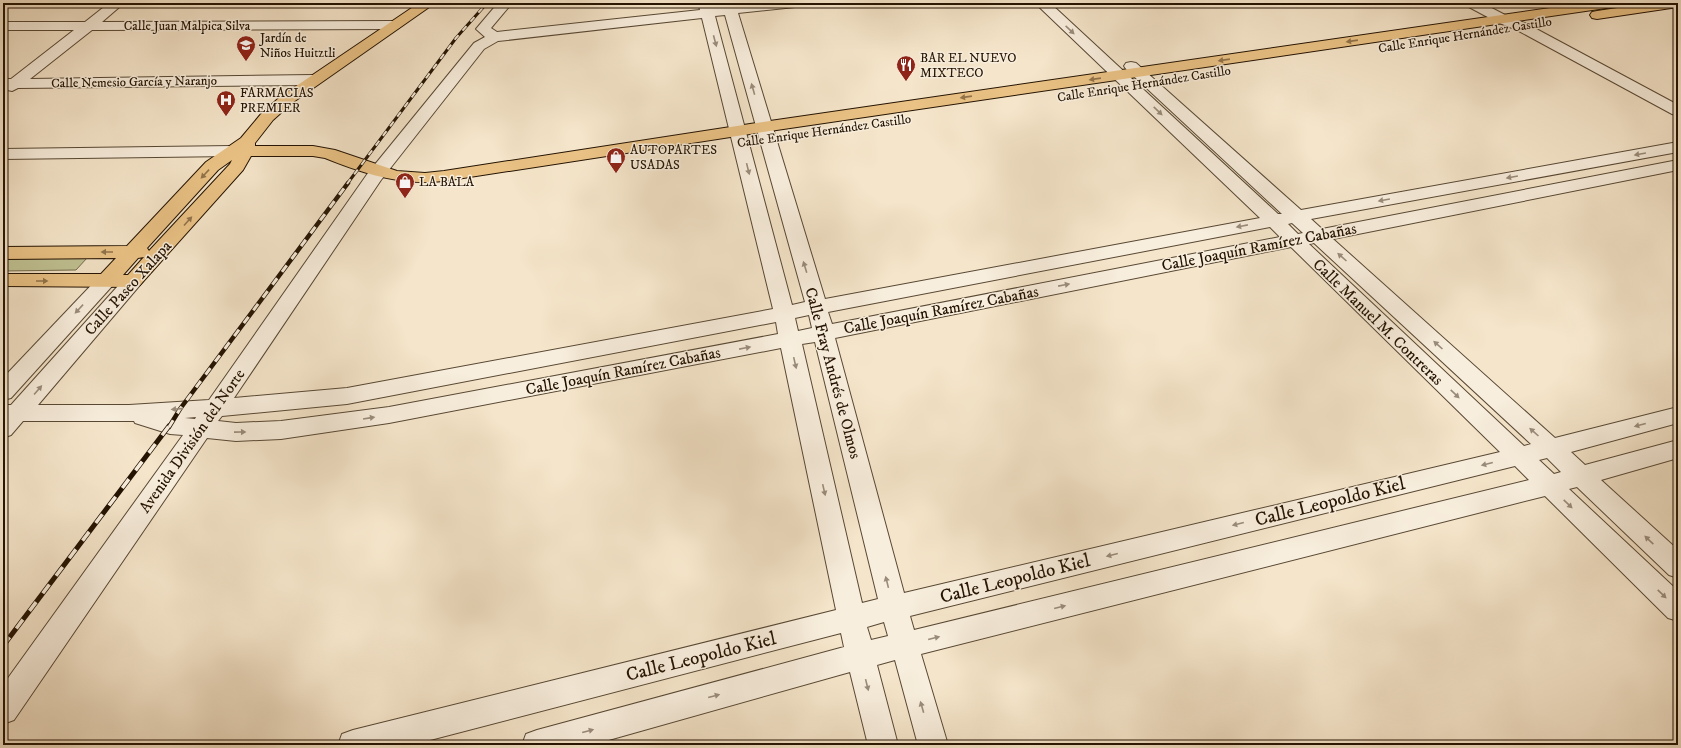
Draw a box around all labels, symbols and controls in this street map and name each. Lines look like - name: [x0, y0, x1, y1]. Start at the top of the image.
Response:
- street label: Calle Enrique Hernández Castillo: [1377, 13, 1553, 57]
- street label: Calle Juan Malpica Silva: [124, 18, 251, 34]
- one-way arrow: [1065, 25, 1076, 34]
- place label: Jardín de Niños Huitztli: [259, 30, 335, 61]
- school or university icon: Jardín de Niños Huitztli: [235, 34, 257, 62]
- one-way arrow: [712, 35, 718, 47]
- one-way arrow: [1346, 38, 1358, 44]
- place label: BAR EL NUEVO MIXTECO: [920, 50, 1016, 81]
- restaurant icon: BAR EL NUEVO MIXTECO: [895, 54, 917, 82]
- one-way arrow: [1218, 57, 1230, 63]
- street label: Calle Enrique Hernández Castillo: [1056, 62, 1232, 106]
- street label: Calle Nemesio García y Naranjo: [51, 73, 217, 92]
- one-way arrow: [1089, 76, 1101, 82]
- one-way arrow: [750, 83, 756, 95]
- place label: FARMACIAS PREMIER: [240, 85, 314, 116]
- hospital icon: FARMACIAS PREMIER: [215, 89, 237, 117]
- one-way arrow: [960, 94, 972, 100]
- one-way arrow: [1153, 107, 1163, 116]
- street label: Calle Enrique Hernández Castillo: [736, 111, 912, 151]
- place label: AUTOPARTES USADAS: [630, 142, 717, 173]
- shop icon: AUTOPARTES USADAS: [605, 146, 627, 174]
- one-way arrow: [1634, 151, 1646, 157]
- one-way arrow: [745, 163, 751, 175]
- one-way arrow: [200, 169, 210, 179]
- shop icon: LA BALA: [394, 171, 416, 199]
- place label: LA BALA: [419, 174, 475, 190]
- one-way arrow: [1506, 174, 1518, 180]
- one-way arrow: [1378, 198, 1390, 204]
- one-way arrow: [183, 216, 192, 226]
- street label: Calle Joaquín Ramírez Cabañas: [1160, 218, 1358, 276]
- one-way arrow: [1236, 224, 1248, 230]
- street label: Calle Paseo Xalapa: [80, 236, 176, 340]
- one-way arrow: [100, 249, 113, 255]
- one-way arrow: [1337, 252, 1347, 262]
- street label: Calle Manuel M. Contreras: [1309, 254, 1447, 390]
- one-way arrow: [802, 260, 808, 272]
- one-way arrow: [36, 278, 49, 284]
- street label: Calle Joaquín Ramírez Cabañas: [842, 281, 1040, 339]
- one-way arrow: [1058, 282, 1071, 288]
- street label: Calle Fray Andrés de Olmos: [800, 285, 866, 461]
- one-way arrow: [75, 305, 84, 314]
- one-way arrow: [1433, 340, 1443, 349]
- street label: Calle Joaquín Ramírez Cabañas: [524, 342, 722, 400]
- one-way arrow: [738, 345, 751, 351]
- one-way arrow: [793, 357, 799, 369]
- street label: Avenida División del Norte: [135, 365, 250, 517]
- one-way arrow: [34, 385, 43, 395]
- one-way arrow: [1450, 390, 1460, 399]
- one-way arrow: [171, 406, 183, 413]
- one-way arrow: [363, 415, 375, 421]
- one-way arrow: [1634, 422, 1647, 428]
- one-way arrow: [1529, 428, 1539, 437]
- one-way arrow: [234, 429, 247, 435]
- one-way arrow: [1481, 461, 1493, 467]
- street label: Calle Leopoldo Kiel: [1253, 472, 1408, 532]
- one-way arrow: [821, 484, 827, 496]
- one-way arrow: [1564, 499, 1573, 508]
- one-way arrow: [1232, 522, 1245, 528]
- one-way arrow: [1645, 536, 1654, 545]
- street label: Calle Leopoldo Kiel: [938, 549, 1093, 609]
- one-way arrow: [1106, 552, 1118, 558]
- one-way arrow: [884, 576, 890, 588]
- one-way arrow: [1657, 589, 1667, 599]
- one-way arrow: [1054, 604, 1066, 610]
- street label: Calle Leopoldo Kiel: [624, 627, 779, 687]
- one-way arrow: [928, 635, 940, 641]
- one-way arrow: [865, 679, 871, 691]
- one-way arrow: [707, 693, 720, 699]
- one-way arrow: [919, 701, 925, 713]
- one-way arrow: [582, 728, 594, 734]

